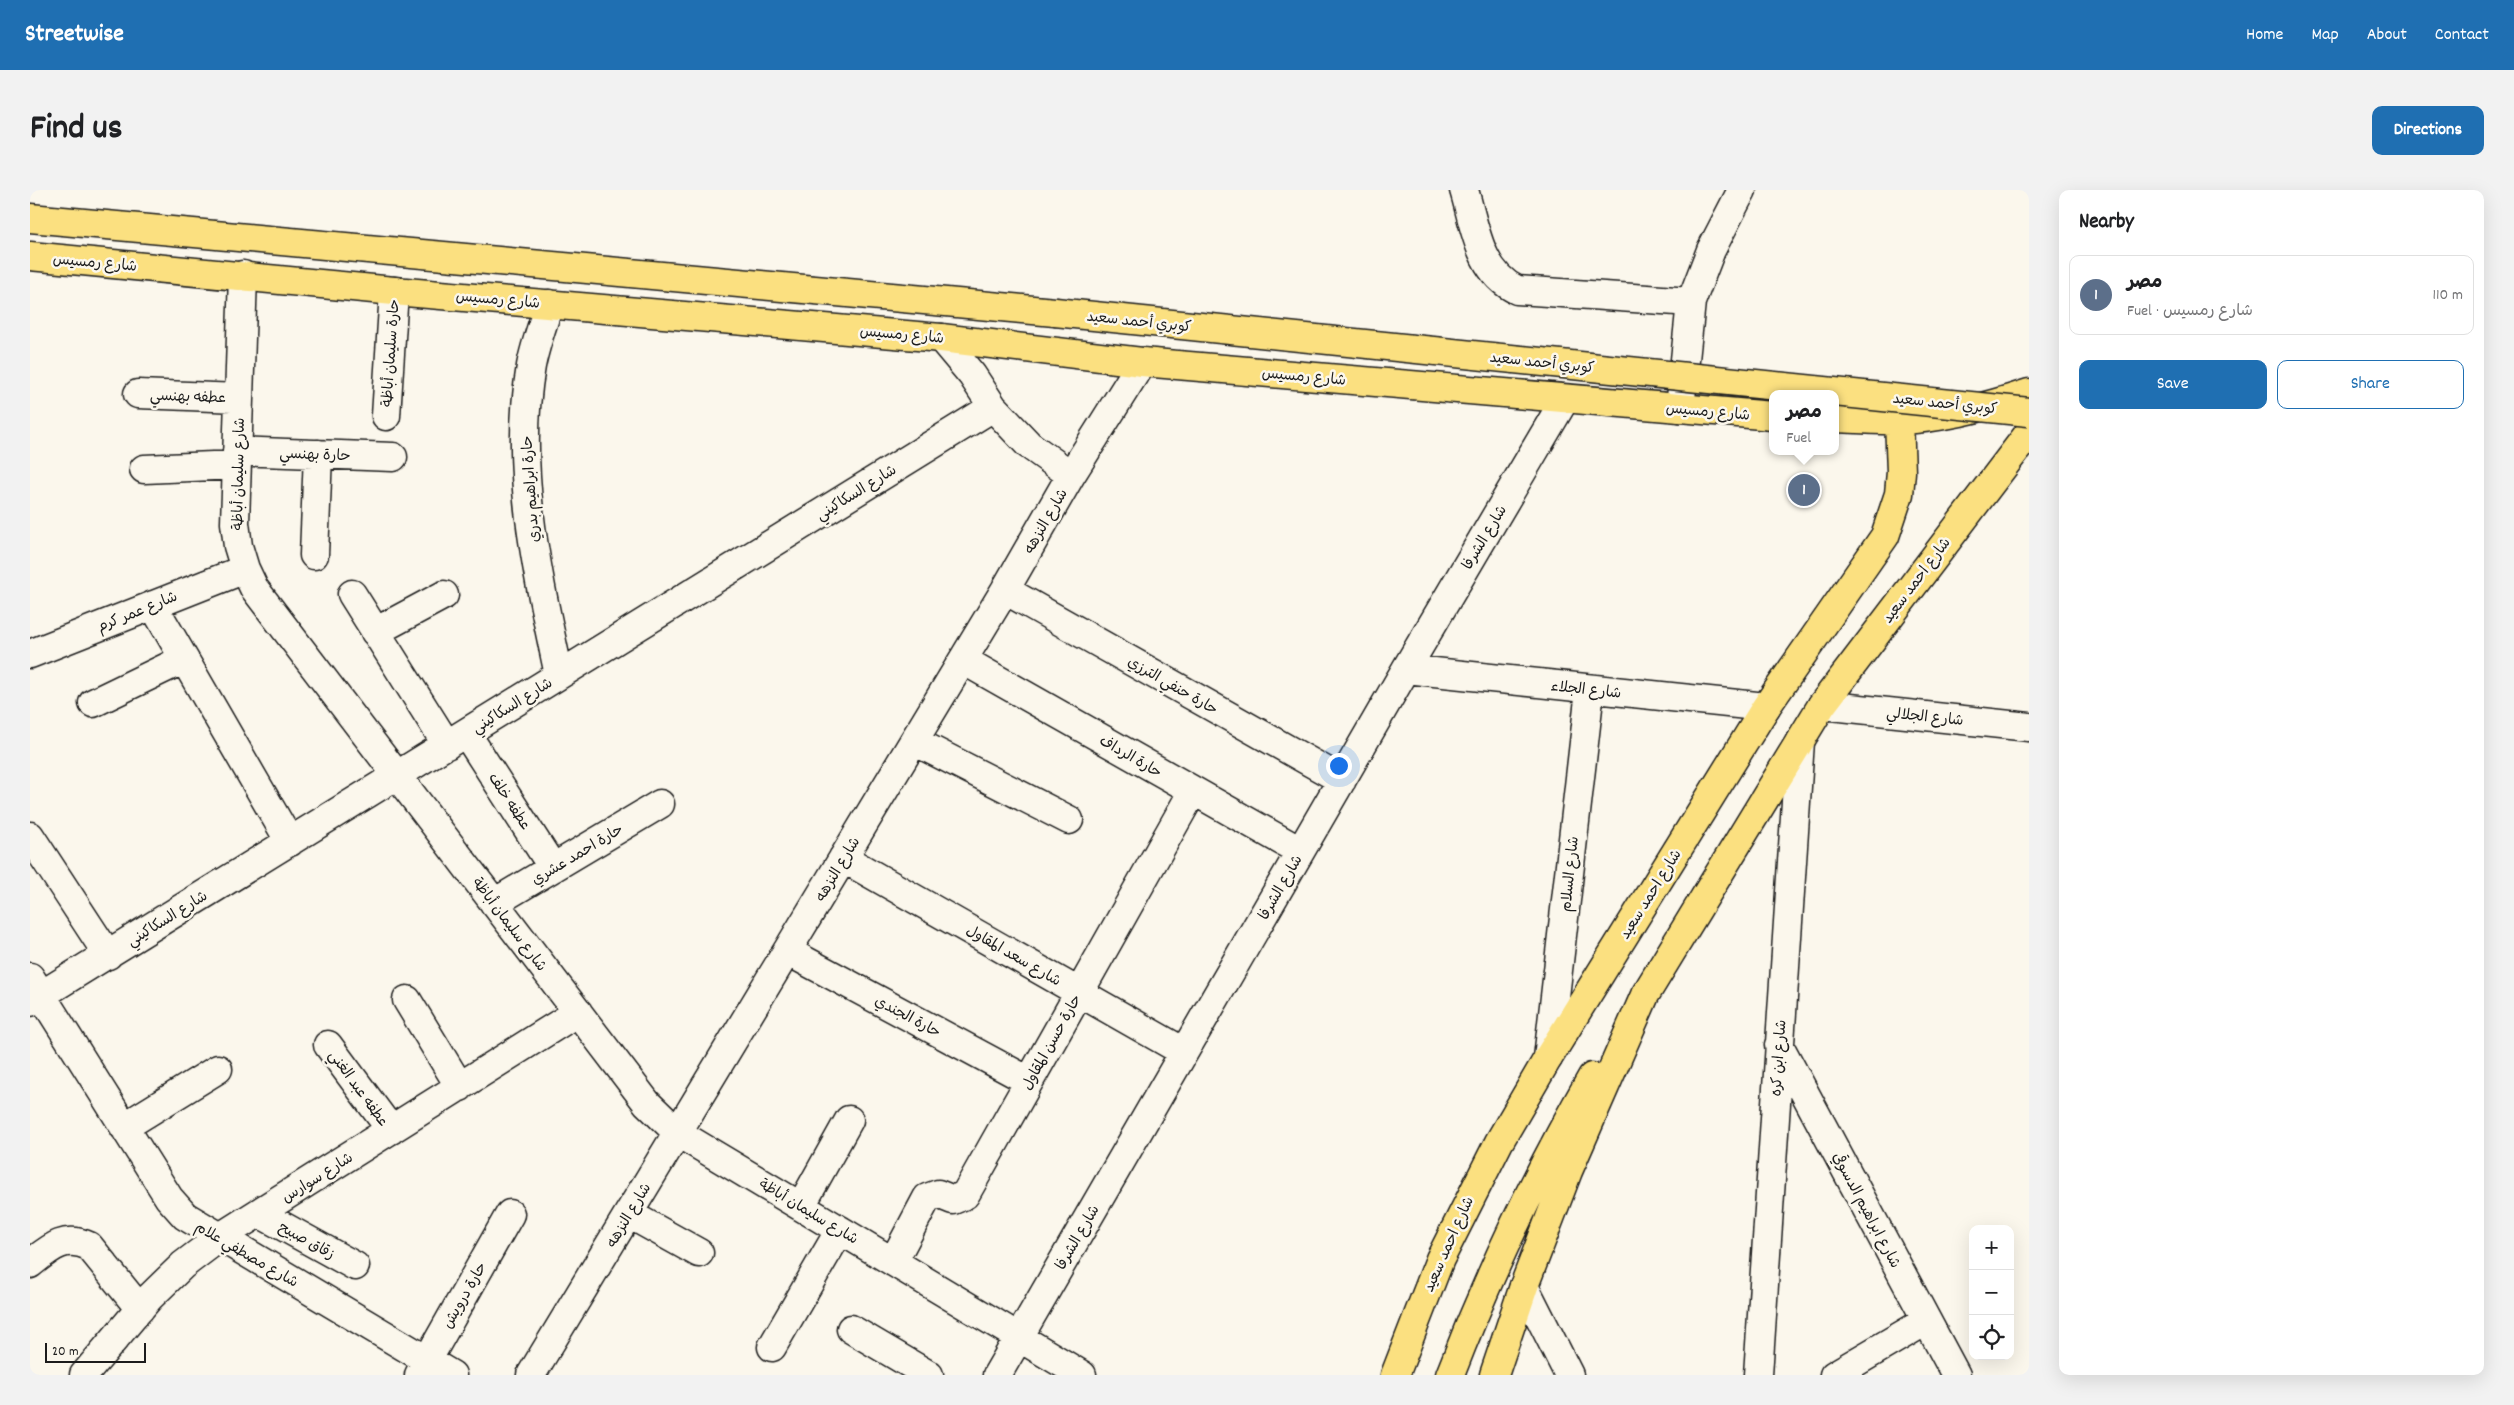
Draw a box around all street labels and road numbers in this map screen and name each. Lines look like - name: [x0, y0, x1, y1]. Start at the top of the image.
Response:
- street label: شارع رمسيس: [52, 249, 138, 279]
- street label: شارع رمسيس: [455, 286, 541, 316]
- street label: حارة سليمان أباظة: [377, 298, 407, 408]
- street label: كوبري أحمد سعيد: [1085, 307, 1192, 339]
- street label: شارع رمسيس: [859, 321, 945, 351]
- street label: كوبري أحمد سعيد: [1488, 348, 1595, 380]
- street label: شارع رمسيس: [1261, 363, 1347, 393]
- street label: عطفه بهنسي: [150, 386, 226, 410]
- street label: كوبري أحمد سعيد: [1891, 389, 1998, 421]
- street label: شارع رمسيس: [1665, 398, 1751, 428]
- street label: شارع سليمان أباظة: [228, 417, 252, 531]
- street label: حارة ابراهيم بدري: [517, 435, 547, 543]
- street label: حارة بهنسي: [279, 444, 351, 468]
- street label: شارع السكاكيني: [812, 460, 902, 527]
- street label: شارع النزهه: [1019, 485, 1074, 559]
- street label: شارع الشرفا: [1458, 502, 1514, 575]
- street label: شارع احمد سعيد: [1878, 534, 1957, 629]
- street label: شارع عمر كرم: [94, 587, 181, 639]
- street label: حارة حنفي الترزي: [1123, 652, 1221, 722]
- street label: شارع السكاكيني: [468, 673, 558, 740]
- street label: شارع الجلاء: [1549, 676, 1622, 706]
- street label: شارع الجلالي: [1885, 703, 1964, 733]
- street label: حارة الرداف: [1094, 731, 1166, 785]
- street label: عطفه خلف: [482, 769, 535, 835]
- street label: حارة احمد عشري: [528, 819, 628, 892]
- street label: شارع النزهه: [811, 833, 867, 907]
- street label: شارع السلام: [1556, 835, 1586, 913]
- street label: شارع احمد سعيد: [1615, 846, 1688, 944]
- street label: شارع الشرفا: [1254, 851, 1309, 925]
- street label: شارع سليمان أباظة: [466, 874, 551, 977]
- street label: شارع السكاكيني: [123, 886, 213, 953]
- street label: شارع سعد المقاول: [961, 921, 1065, 993]
- street label: حارة الجندي: [870, 991, 944, 1044]
- street label: حارة حسن المقاول: [1017, 991, 1088, 1095]
- street label: شارع ابن كره: [1766, 1019, 1794, 1097]
- street label: عطفه عبد الغني: [322, 1046, 393, 1132]
- street label: شارع سوارس: [278, 1148, 358, 1209]
- street label: شارع ابراهيم الدسوقي: [1825, 1148, 1907, 1273]
- street label: شارع سليمان أباظة: [754, 1174, 862, 1251]
- street label: شارع النزهه: [602, 1179, 658, 1253]
- street label: شارع احمد سعيد: [1419, 1194, 1481, 1296]
- street label: شارع الشرفا: [1051, 1201, 1106, 1275]
- street label: شارع مصطفي علام: [190, 1217, 302, 1294]
- street label: زقاق صبيح: [274, 1217, 338, 1266]
- street label: حارة درويش: [438, 1259, 494, 1333]

